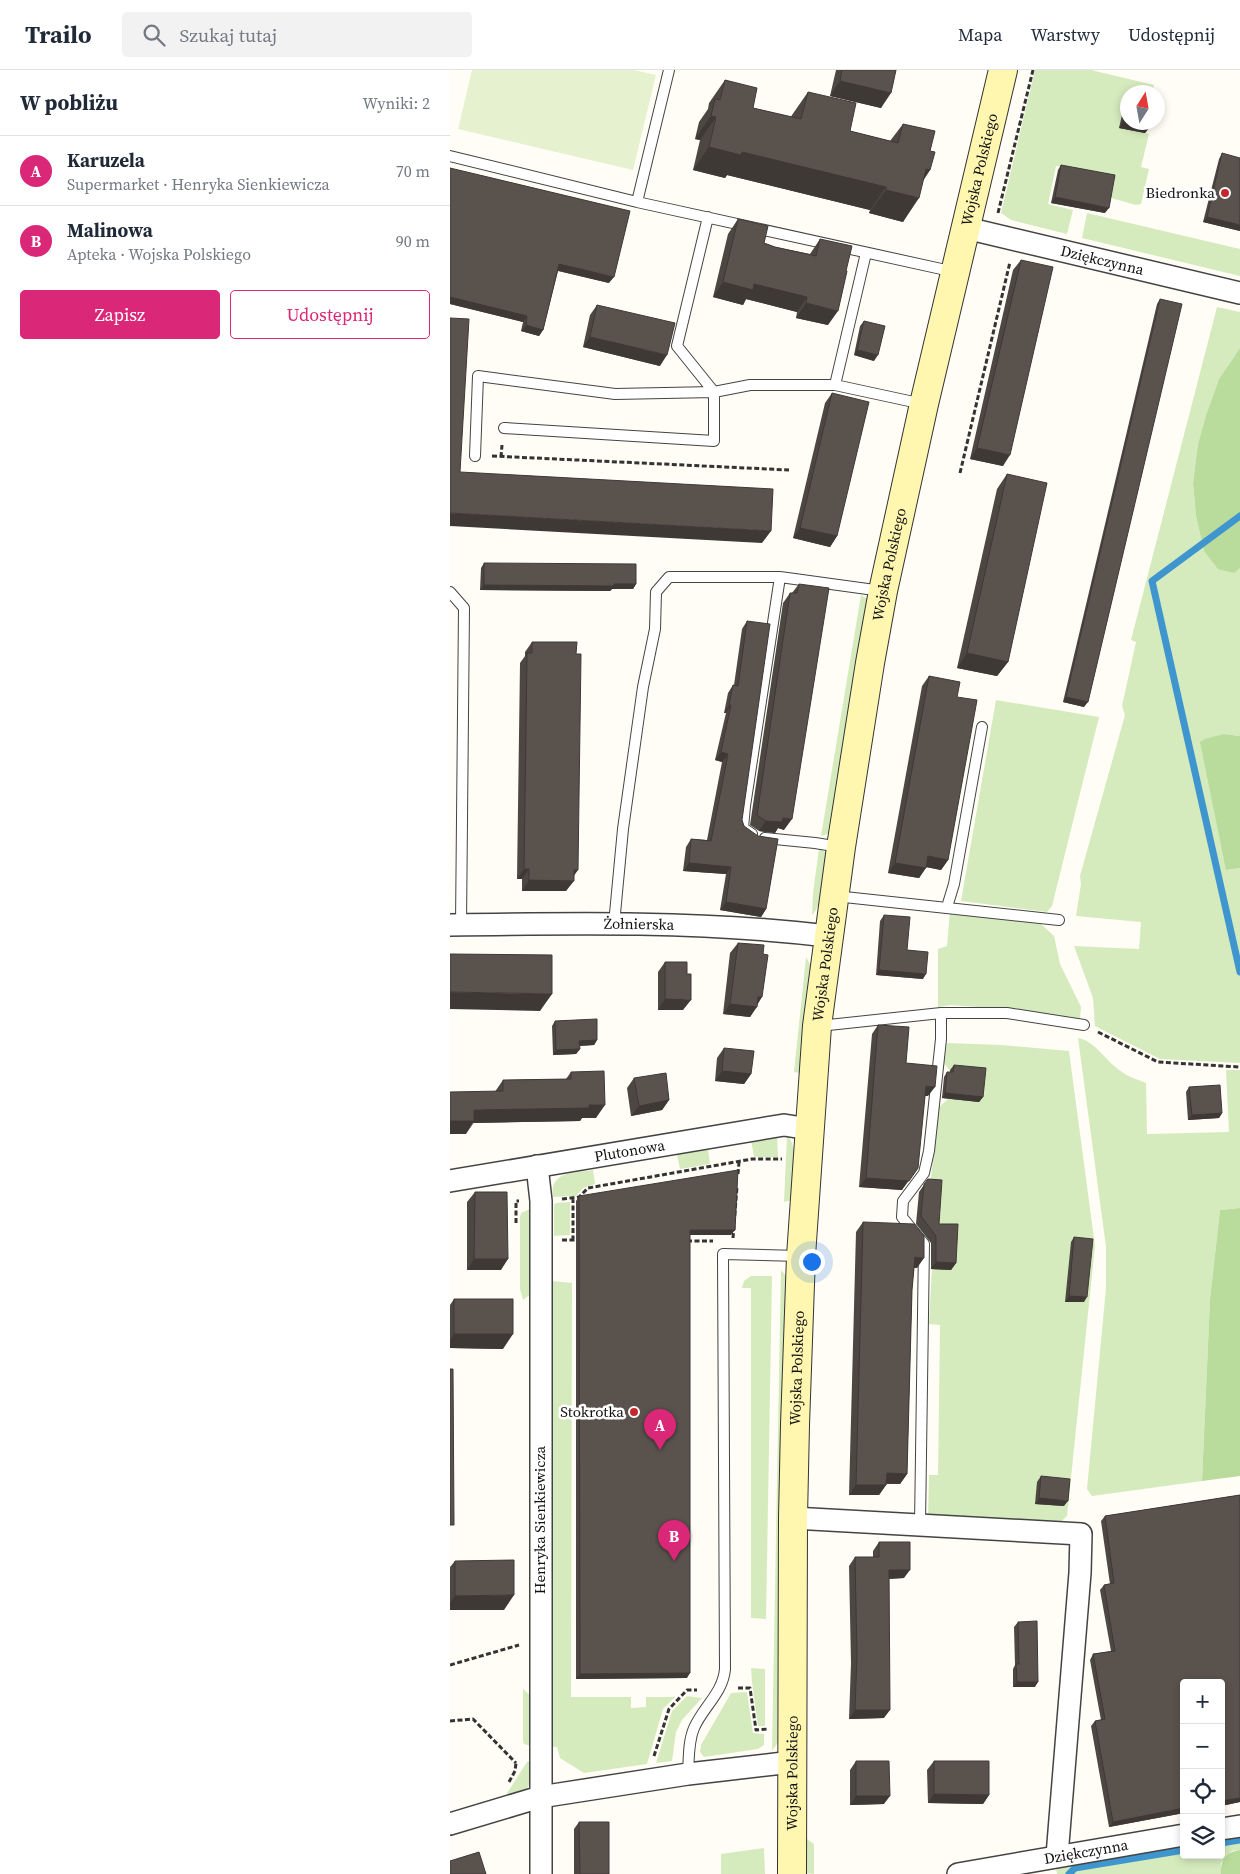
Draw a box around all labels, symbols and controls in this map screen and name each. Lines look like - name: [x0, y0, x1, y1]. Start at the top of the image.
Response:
- search box: [122, 12, 472, 57]
- text: Trailo: [25, 18, 92, 51]
- icon: search: [140, 21, 168, 49]
- text: Szukaj tutaj: [180, 22, 277, 48]
- text: Mapa: [958, 22, 1002, 47]
- text: Warstwy: [1030, 22, 1100, 47]
- text: Udostępnij: [1128, 22, 1215, 47]
- north arrow: [1120, 85, 1165, 130]
- text: W pobliżu: [20, 88, 118, 117]
- text: Wyniki: 2: [363, 92, 430, 114]
- street label: Wojska Polskiego: [955, 111, 1002, 228]
- text: Karuzela: [67, 147, 145, 173]
- text: A: [31, 160, 41, 182]
- text: 70 m: [396, 160, 430, 182]
- text: Supermarket · Henryka Sienkiewicza: [67, 173, 330, 195]
- place label: Biedronka: [1146, 182, 1215, 203]
- marker: Biedronka: [1219, 187, 1231, 199]
- text: Malinowa: [67, 217, 153, 243]
- text: B: [31, 230, 41, 252]
- text: 90 m: [396, 230, 430, 252]
- street label: Dziękczynna: [1059, 240, 1147, 280]
- text: Apteka · Wojska Polskiego: [67, 243, 251, 265]
- button: Zapisz: [20, 290, 220, 339]
- button: Udostępnij: [230, 290, 430, 339]
- street label: Wojska Polskiego: [867, 506, 911, 623]
- street label: Wojska Polskiego: [807, 906, 843, 1023]
- street label: Żołnierska: [604, 913, 675, 935]
- street label: Plutonowa: [593, 1134, 667, 1167]
- your location: [799, 1249, 825, 1275]
- street label: Wojska Polskiego: [784, 1310, 809, 1426]
- place label: Stokrotka: [560, 1401, 624, 1422]
- marker: Stokrotka: [628, 1406, 640, 1418]
- pin: A: [644, 1409, 676, 1450]
- street label: Henryka Sienkiewicza: [529, 1446, 550, 1594]
- pin: B: [658, 1520, 690, 1561]
- map controls: [1180, 1679, 1225, 1859]
- button: +: [1180, 1679, 1225, 1724]
- street label: Wojska Polskiego: [781, 1715, 802, 1831]
- button: −: [1180, 1724, 1225, 1769]
- button: locate: [1180, 1769, 1225, 1814]
- button: layers: [1180, 1814, 1225, 1859]
- street label: Dziękczynna: [1042, 1834, 1130, 1869]

